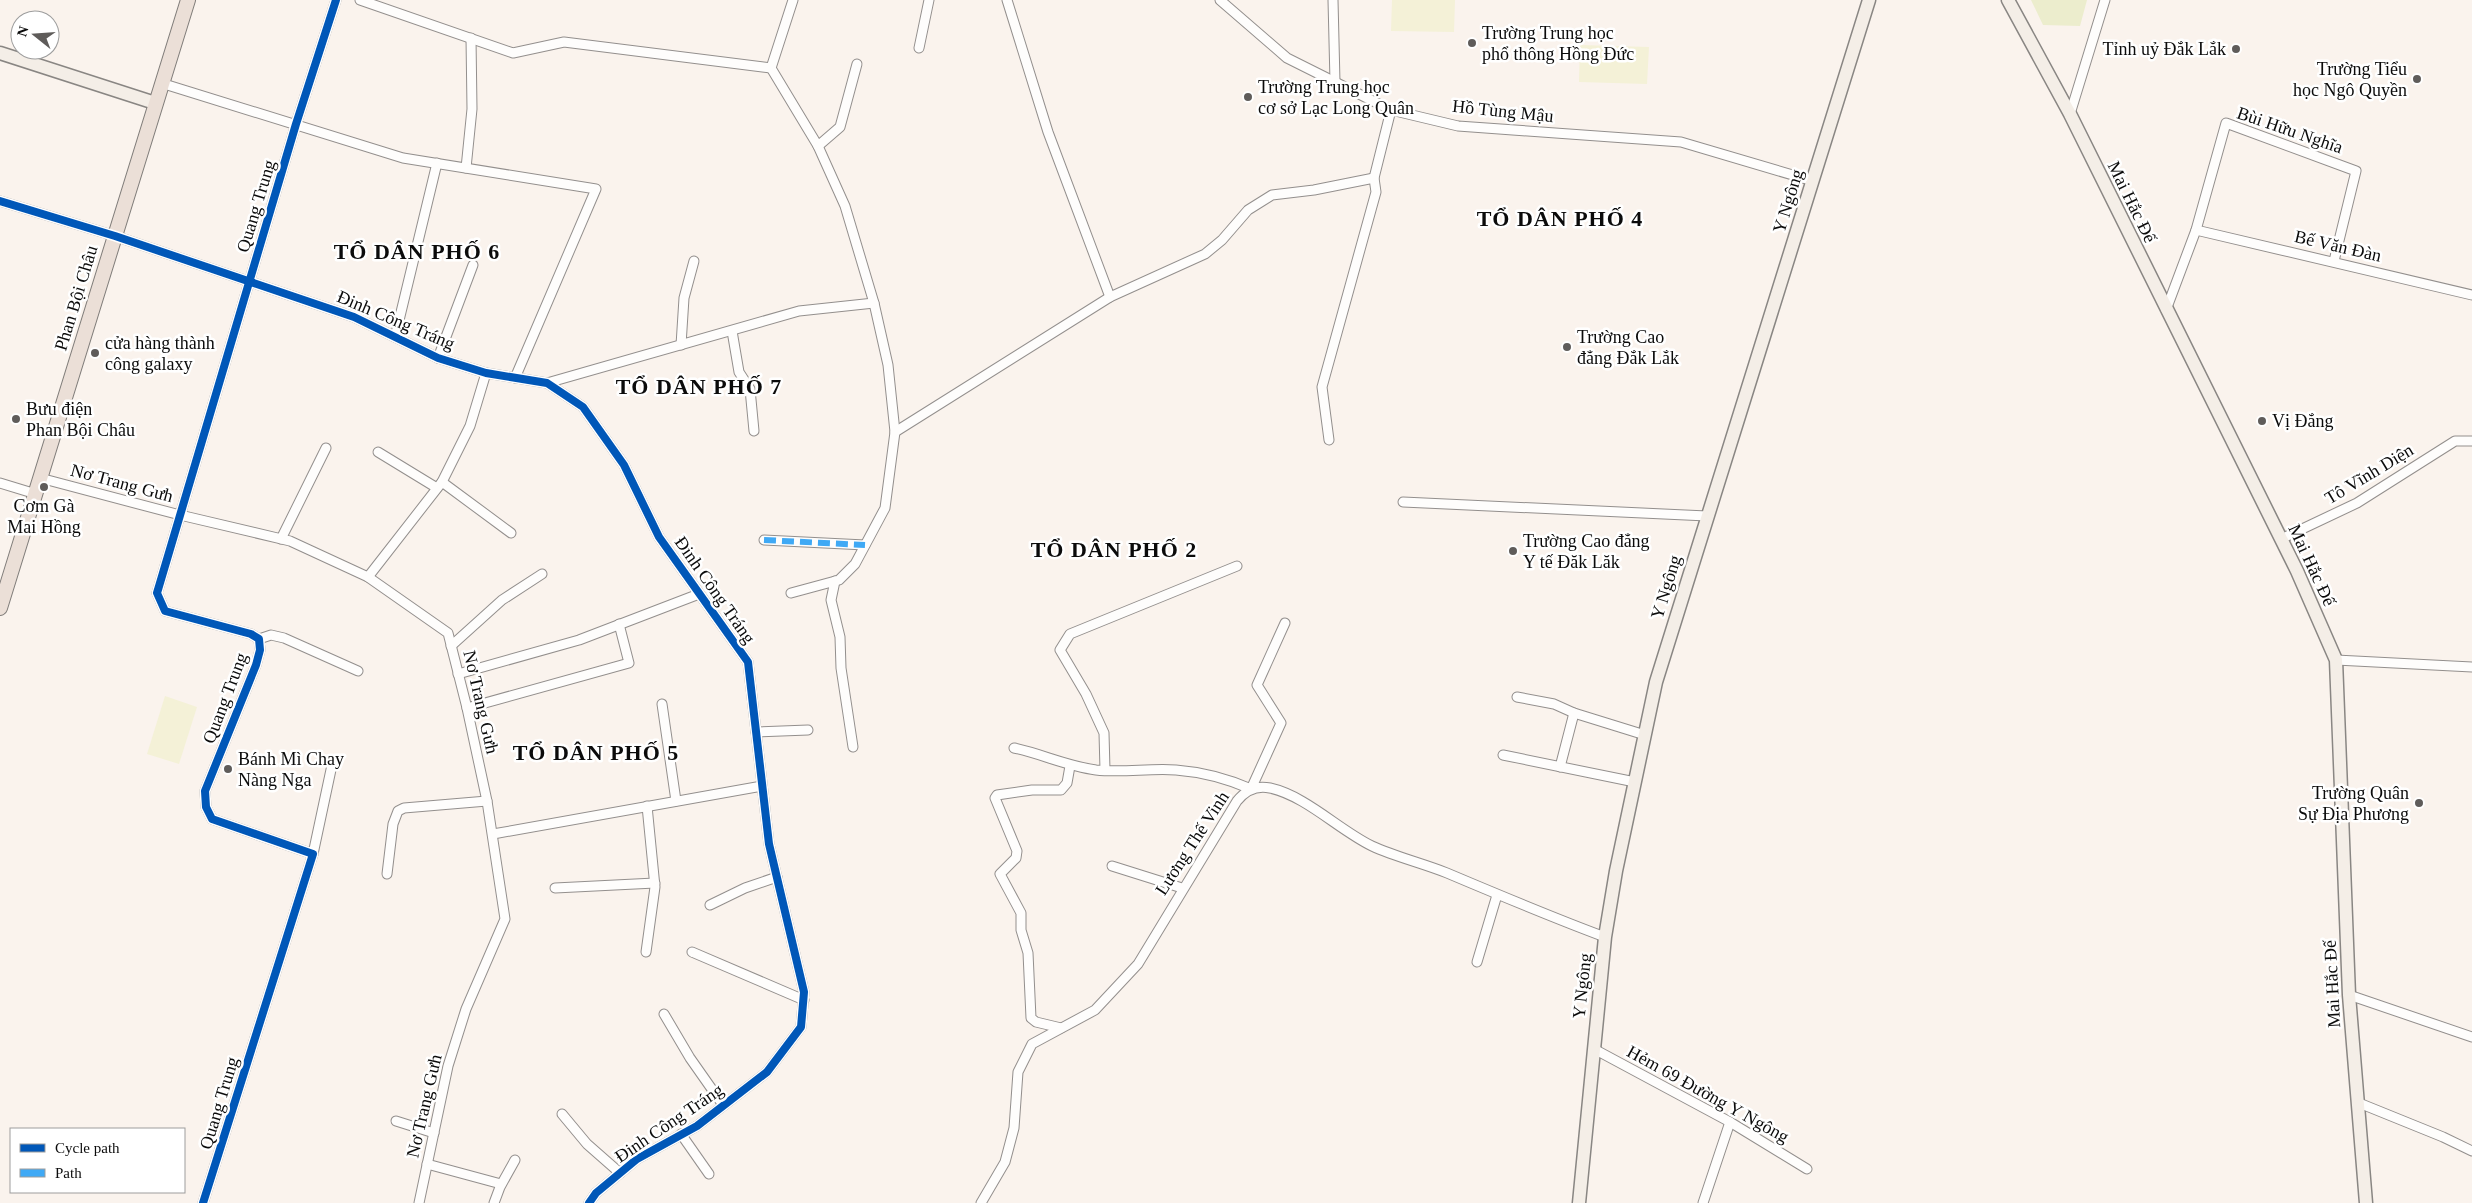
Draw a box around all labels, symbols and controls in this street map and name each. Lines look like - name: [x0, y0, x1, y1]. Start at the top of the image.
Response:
- north arrow: [10, 10, 60, 60]
- place label: Trường Trung học phổ thông Hồng Đức: [1482, 23, 1634, 64]
- text: N: [14, 24, 32, 38]
- marker: Trường Trung học phổ thông Hồng Đức: [1466, 37, 1478, 49]
- place label: Tỉnh uỷ Đắk Lắk: [2103, 39, 2226, 59]
- marker: Tỉnh uỷ Đắk Lắk: [2230, 43, 2242, 55]
- place label: Trường Tiểu học Ngô Quyền: [2293, 59, 2407, 100]
- marker: Trường Tiểu học Ngô Quyền: [2411, 73, 2423, 85]
- place label: Trường Trung học cơ sở Lạc Long Quân: [1258, 77, 1414, 118]
- marker: Trường Trung học cơ sở Lạc Long Quân: [1242, 91, 1254, 103]
- street label: Hồ Tùng Mậu: [1451, 96, 1555, 126]
- street label: Bùi Hữu Nghĩa: [2234, 103, 2346, 157]
- street label: Quang Trung: [232, 157, 280, 255]
- street label: Mai Hắc Đế: [2104, 158, 2161, 247]
- street label: Y Ngông: [1769, 167, 1807, 235]
- district label: TỔ DÂN PHỐ 4: [1477, 206, 1643, 231]
- street label: Bế Văn Đàn: [2293, 226, 2383, 266]
- district label: TỔ DÂN PHỐ 6: [334, 239, 500, 264]
- street label: Phan Bội Châu: [51, 243, 101, 353]
- street label: Đinh Công Tráng: [334, 286, 458, 354]
- place label: Trường Cao đẳng Đắk Lắk: [1577, 327, 1679, 368]
- place label: cửa hàng thành công galaxy: [105, 333, 215, 374]
- marker: Trường Cao đẳng Đắk Lắk: [1561, 341, 1573, 353]
- marker: cửa hàng thành công galaxy: [89, 347, 101, 359]
- district label: TỔ DÂN PHỐ 7: [616, 374, 782, 399]
- place label: Bưu điện Phan Bội Châu: [26, 399, 135, 440]
- place label: Vị Đắng: [2272, 411, 2334, 431]
- marker: Bưu điện Phan Bội Châu: [10, 413, 22, 425]
- marker: Vị Đắng: [2256, 415, 2268, 427]
- street label: Tô Vĩnh Diện: [2321, 440, 2417, 508]
- street label: Nơ Trang Gưh: [69, 460, 175, 506]
- marker: Cơm Gà Mai Hồng: [38, 481, 50, 493]
- place label: Cơm Gà Mai Hồng: [7, 496, 81, 537]
- street label: Mai Hắc Đế: [2284, 521, 2340, 610]
- place label: Trường Cao đẳng Y tế Đăk Lăk: [1523, 531, 1650, 572]
- street label: Đinh Công Tráng: [671, 533, 759, 647]
- district label: TỔ DÂN PHỐ 2: [1031, 537, 1197, 562]
- marker: Trường Cao đẳng Y tế Đăk Lăk: [1507, 545, 1519, 557]
- street label: Y Ngông: [1647, 553, 1685, 621]
- street label: Nơ Trang Gưh: [459, 648, 503, 756]
- street label: Quang Trung: [199, 650, 251, 746]
- district label: TỔ DÂN PHỐ 5: [513, 740, 679, 765]
- place label: Bánh Mì Chay Nàng Nga: [238, 749, 344, 790]
- marker: Bánh Mì Chay Nàng Nga: [222, 763, 234, 775]
- place label: Trường Quân Sự Địa Phương: [2298, 783, 2409, 824]
- street label: Lương Thế Vinh: [1151, 787, 1233, 899]
- marker: Trường Quân Sự Địa Phương: [2413, 797, 2425, 809]
- street label: Mai Hắc Đế: [2320, 939, 2344, 1028]
- street label: Y Ngông: [1569, 952, 1595, 1020]
- street label: Hẻm 69 Đường Y Ngông: [1624, 1041, 1792, 1147]
- street label: Nơ Trang Gưh: [402, 1052, 446, 1160]
- street label: Quang Trung: [195, 1054, 243, 1152]
- street label: Đinh Công Tráng: [611, 1079, 727, 1167]
- legend: [10, 1128, 185, 1193]
- text: Cycle path: [55, 1140, 120, 1156]
- text: Path: [55, 1165, 82, 1181]

